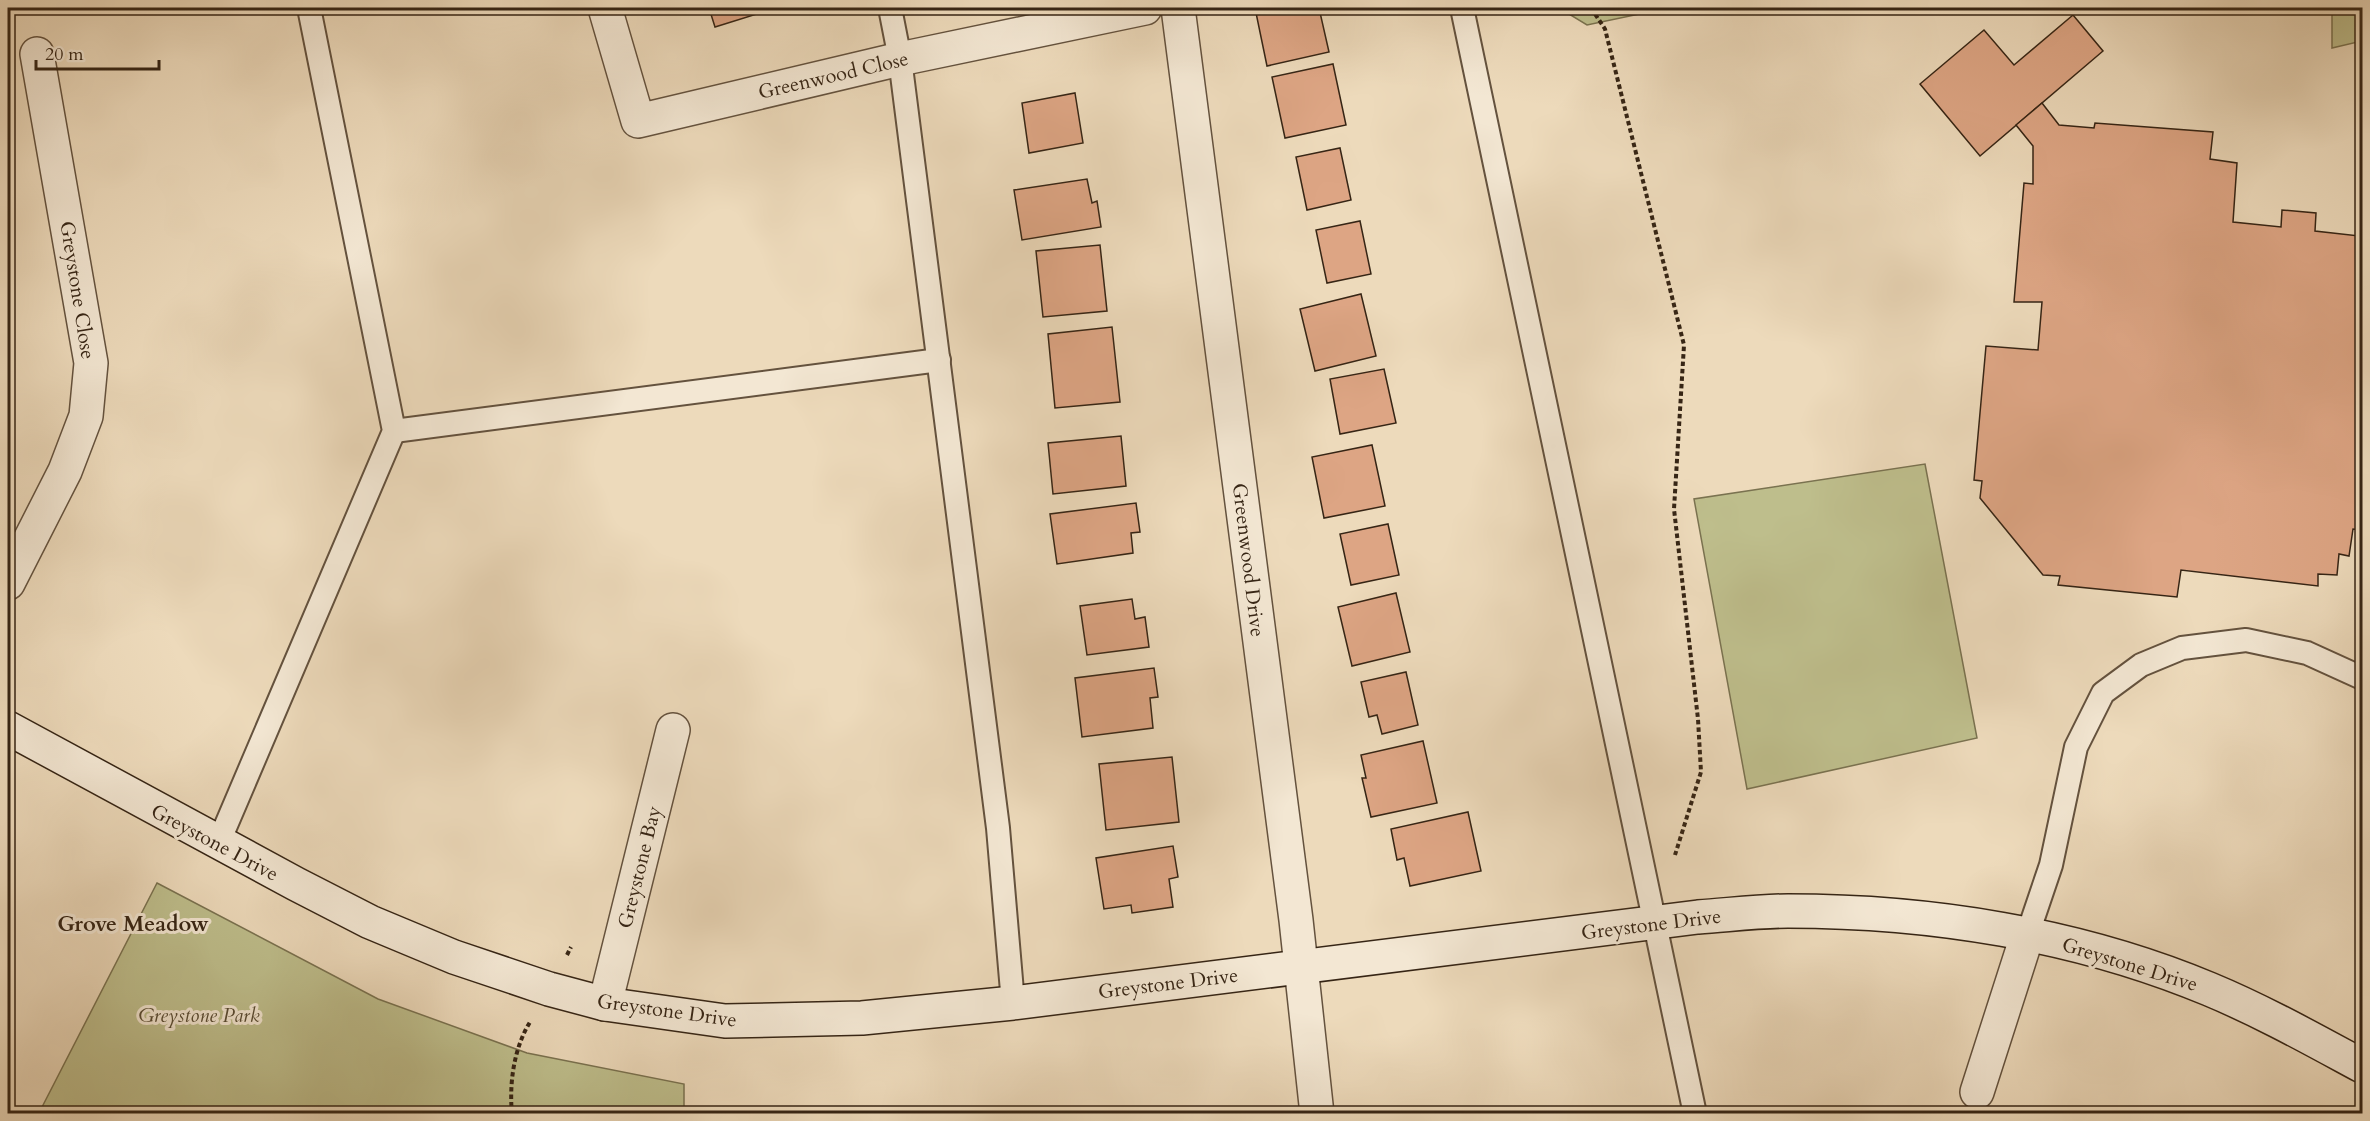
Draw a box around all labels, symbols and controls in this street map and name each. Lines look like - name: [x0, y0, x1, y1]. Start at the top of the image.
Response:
- scale bar: [36, 33, 159, 71]
- text: 20 m: [45, 42, 84, 67]
- street label: Greenwood Close: [755, 45, 911, 106]
- street label: Greystone Close: [53, 219, 102, 361]
- street label: Greenwood Drive: [1226, 482, 1271, 638]
- street label: Greystone Drive: [146, 797, 283, 887]
- street label: Greystone Bay: [611, 803, 668, 931]
- street label: Greystone Drive: [1580, 903, 1723, 946]
- district label: Grove Meadow: [57, 909, 209, 939]
- street label: Greystone Drive: [2059, 931, 2201, 998]
- street label: Greystone Drive: [1097, 962, 1240, 1005]
- street label: Greystone Drive: [595, 987, 739, 1034]
- park label: Greystone Park: [138, 1002, 260, 1029]

